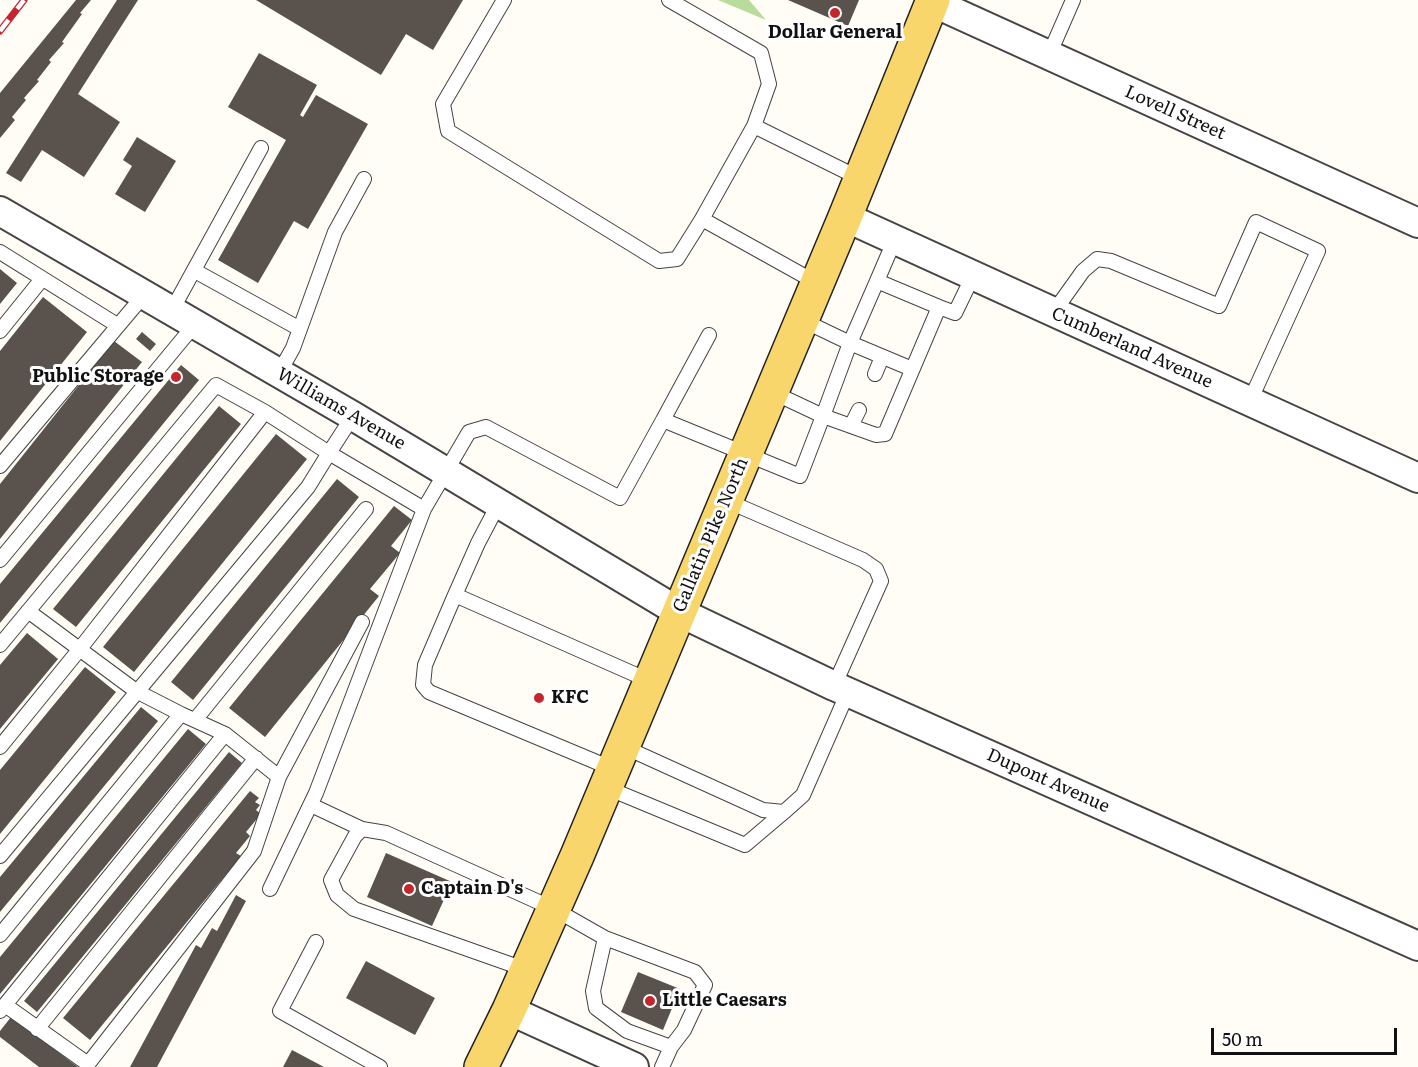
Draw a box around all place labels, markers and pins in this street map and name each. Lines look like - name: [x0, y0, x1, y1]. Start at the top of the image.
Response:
- marker: Dollar General: [828, 6, 842, 20]
- place label: Dollar General: [768, 22, 902, 44]
- place label: Public Storage: [32, 366, 164, 388]
- marker: Public Storage: [169, 370, 183, 384]
- place label: KFC: [551, 687, 589, 709]
- marker: KFC: [532, 691, 546, 705]
- place label: Captain D's: [421, 878, 523, 900]
- marker: Captain D's: [402, 882, 416, 896]
- place label: Little Caesars: [662, 990, 787, 1012]
- marker: Little Caesars: [643, 994, 657, 1008]

